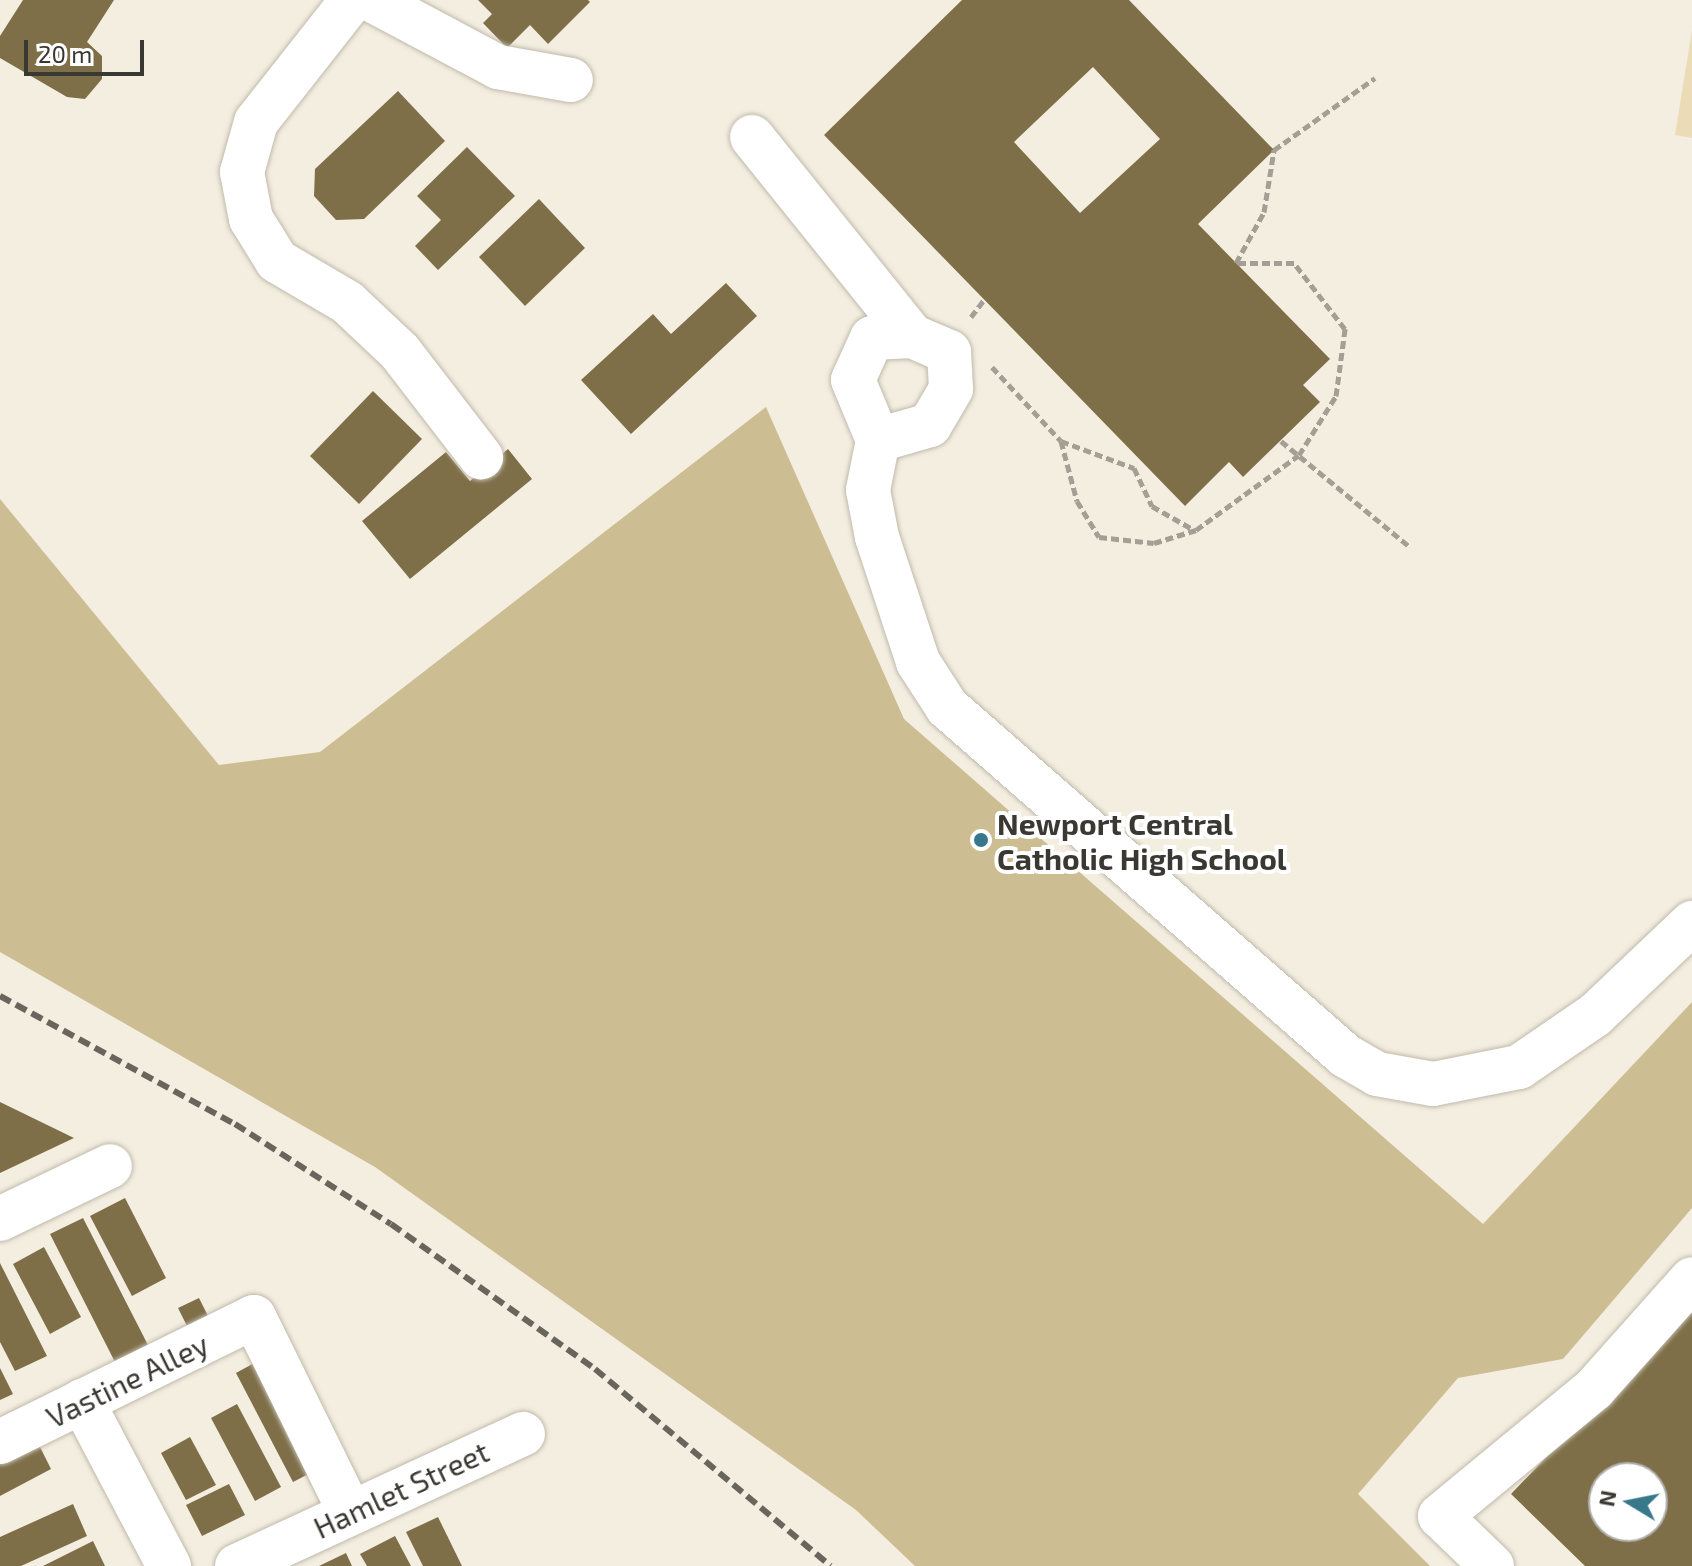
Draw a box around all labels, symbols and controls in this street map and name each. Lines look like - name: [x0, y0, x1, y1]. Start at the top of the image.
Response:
- scale bar: [28, 24, 148, 74]
- text: 20 m: [38, 39, 92, 68]
- place label: Newport Central Catholic High School: [997, 805, 1287, 876]
- marker: Newport Central Catholic High School: [972, 831, 990, 849]
- street label: Vastine Alley: [40, 1325, 214, 1435]
- street label: Hamlet Street: [308, 1433, 494, 1545]
- north arrow: [1588, 1462, 1668, 1542]
- text: N: [1592, 1488, 1621, 1508]

